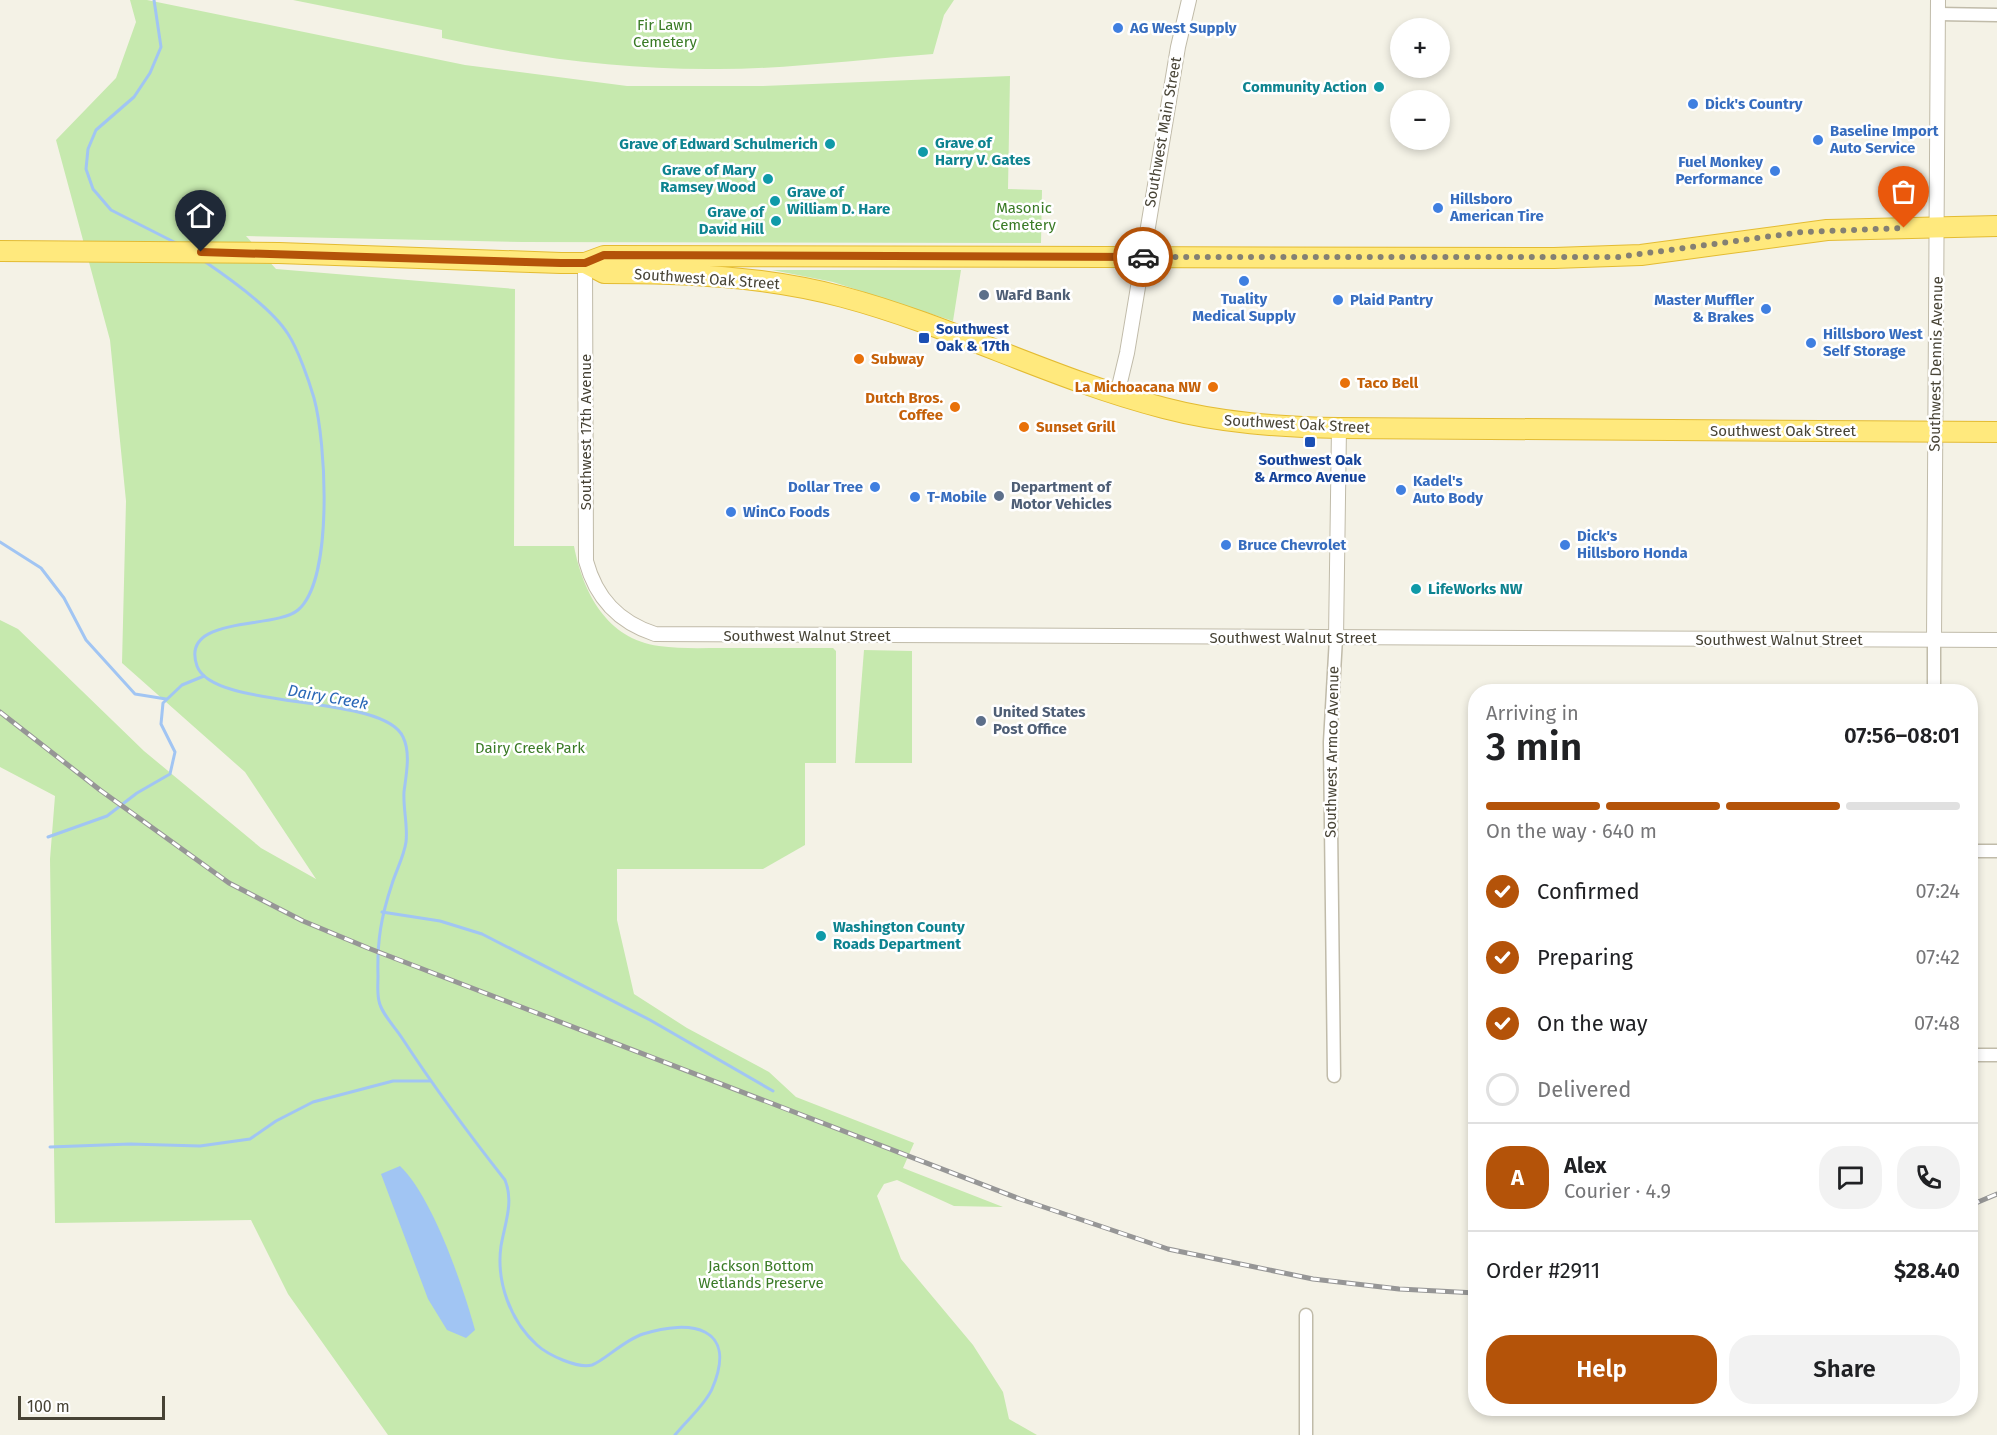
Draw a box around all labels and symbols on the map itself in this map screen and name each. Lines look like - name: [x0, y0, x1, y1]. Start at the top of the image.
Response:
- park label: Fir Lawn Cemetery: [633, 16, 698, 51]
- place label: AG West Supply: [1129, 19, 1237, 37]
- marker: AG West Supply: [1111, 21, 1125, 35]
- street label: Southwest Main Street: [1141, 55, 1185, 209]
- place label: Community Action: [1243, 78, 1367, 96]
- marker: Community Action: [1372, 80, 1386, 94]
- place label: Dick's Country: [1705, 95, 1803, 113]
- marker: Dick's Country: [1686, 97, 1700, 111]
- place label: Baseline Import Auto Service: [1829, 122, 1939, 157]
- marker: Baseline Import Auto Service: [1811, 133, 1825, 147]
- place label: Grave of Harry V. Gates: [935, 134, 1030, 169]
- place label: Grave of Edward Schulmerich: [619, 135, 818, 153]
- marker: Grave of Edward Schulmerich: [823, 137, 837, 151]
- marker: Grave of Harry V. Gates: [916, 145, 930, 159]
- place label: Fuel Monkey Performance: [1675, 153, 1763, 188]
- place label: Grave of Mary Ramsey Wood: [660, 161, 756, 196]
- marker: Fuel Monkey Performance: [1768, 164, 1782, 178]
- pin: [1878, 166, 1929, 228]
- marker: Grave of Mary Ramsey Wood: [761, 172, 775, 186]
- place label: Grave of William D. Hare: [787, 183, 890, 218]
- pin: [175, 190, 226, 252]
- place label: Hillsboro American Tire: [1449, 190, 1544, 225]
- marker: Grave of William D. Hare: [768, 194, 782, 208]
- park label: Masonic Cemetery: [992, 199, 1057, 234]
- marker: Hillsboro American Tire: [1431, 201, 1445, 215]
- place label: Grave of David Hill: [699, 203, 766, 238]
- marker: Grave of David Hill: [769, 214, 783, 228]
- courier: [1113, 227, 1173, 287]
- street label: Southwest Oak Street: [634, 265, 781, 293]
- marker: Tuality Medical Supply: [1237, 274, 1251, 288]
- street label: Southwest Dennis Avenue: [1925, 276, 1947, 452]
- place label: WaFd Bank: [996, 286, 1071, 304]
- marker: WaFd Bank: [977, 288, 991, 302]
- place label: Tuality Medical Supply: [1192, 290, 1296, 325]
- place label: Plaid Pantry: [1350, 291, 1433, 309]
- place label: Master Muffler & Brakes: [1654, 291, 1755, 326]
- marker: Plaid Pantry: [1331, 293, 1345, 307]
- marker: Master Muffler & Brakes: [1759, 302, 1773, 316]
- place label: Southwest Oak & 17th: [936, 320, 1010, 355]
- place label: Hillsboro West Self Storage: [1823, 325, 1923, 360]
- marker: Southwest Oak & 17th: [917, 331, 931, 345]
- marker: Hillsboro West Self Storage: [1804, 336, 1818, 350]
- place label: Subway: [871, 350, 924, 368]
- marker: Subway: [852, 352, 866, 366]
- street label: Southwest 17th Avenue: [577, 354, 595, 510]
- place label: Taco Bell: [1357, 374, 1419, 392]
- marker: Taco Bell: [1338, 376, 1352, 390]
- place label: La Michoacana NW: [1075, 378, 1201, 396]
- marker: La Michoacana NW: [1206, 380, 1220, 394]
- place label: Dutch Bros. Coffee: [865, 389, 943, 424]
- marker: Dutch Bros. Coffee: [948, 400, 962, 414]
- street label: Southwest Oak Street: [1224, 411, 1371, 437]
- place label: Sunset Grill: [1036, 418, 1116, 436]
- marker: Sunset Grill: [1017, 420, 1031, 434]
- street label: Southwest Oak Street: [1710, 422, 1857, 440]
- marker: Southwest Oak & Armco Avenue: [1303, 435, 1317, 449]
- place label: Southwest Oak & Armco Avenue: [1254, 451, 1366, 486]
- place label: Kadel's Auto Body: [1412, 472, 1483, 507]
- place label: Dollar Tree: [788, 478, 863, 496]
- place label: Department of Motor Vehicles: [1011, 478, 1113, 513]
- marker: Dollar Tree: [868, 480, 882, 494]
- marker: Kadel's Auto Body: [1394, 483, 1408, 497]
- place label: T-Mobile: [927, 488, 987, 506]
- marker: Department of Motor Vehicles: [992, 489, 1006, 503]
- marker: T-Mobile: [908, 490, 922, 504]
- place label: WinCo Foods: [743, 503, 830, 521]
- marker: WinCo Foods: [724, 505, 738, 519]
- place label: Dick's Hillsboro Honda: [1577, 527, 1688, 562]
- place label: Bruce Chevrolet: [1238, 536, 1347, 554]
- marker: Bruce Chevrolet: [1219, 538, 1233, 552]
- marker: Dick's Hillsboro Honda: [1558, 538, 1572, 552]
- place label: LifeWorks NW: [1428, 580, 1523, 598]
- marker: LifeWorks NW: [1409, 582, 1423, 596]
- street label: Southwest Walnut Street: [723, 627, 891, 645]
- street label: Southwest Walnut Street: [1209, 629, 1377, 647]
- street label: Southwest Walnut Street: [1695, 631, 1863, 649]
- street label: Southwest Armco Avenue: [1322, 666, 1342, 838]
- water label: Dairy Creek: [286, 681, 370, 713]
- place label: United States Post Office: [993, 703, 1085, 738]
- marker: United States Post Office: [974, 714, 988, 728]
- park label: Dairy Creek Park: [475, 739, 585, 757]
- place label: Washington County Roads Department: [833, 918, 965, 953]
- marker: Washington County Roads Department: [814, 929, 828, 943]
- park label: Jackson Bottom Wetlands Preserve: [698, 1257, 824, 1292]
- scale bar: [18, 1393, 165, 1420]

